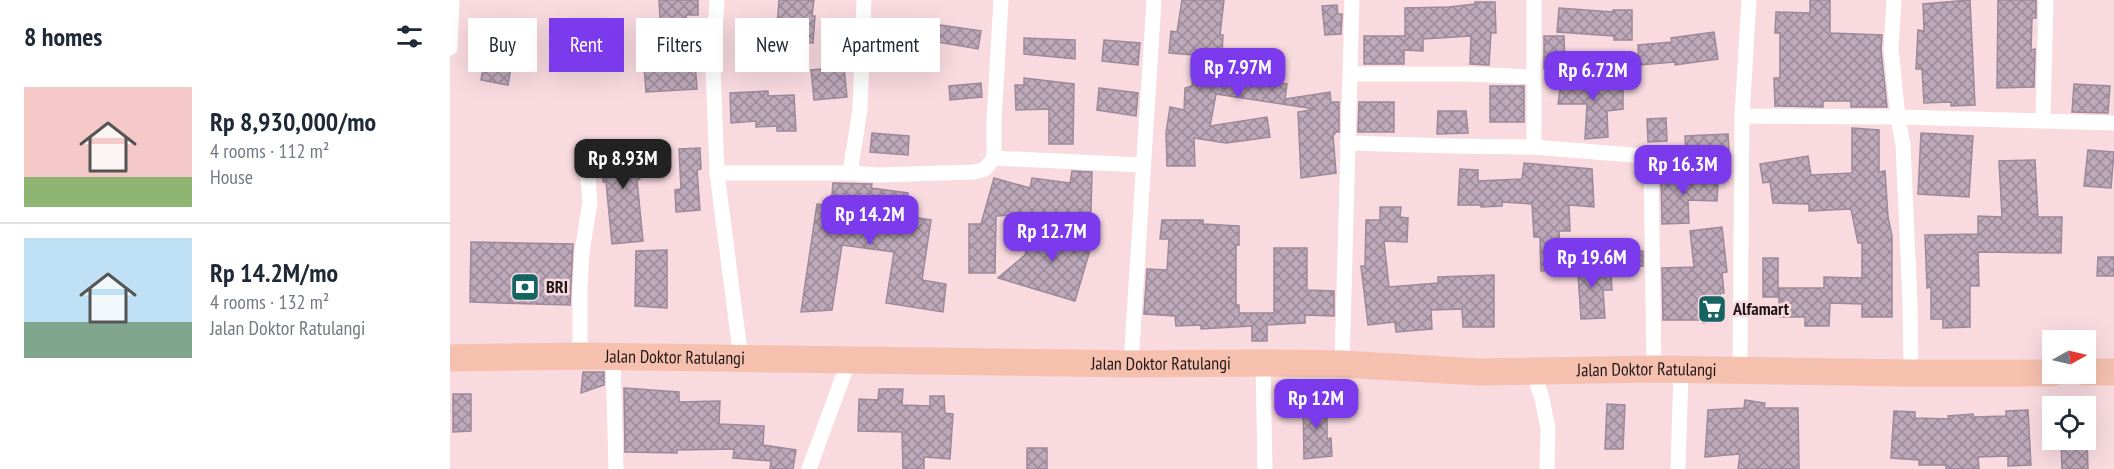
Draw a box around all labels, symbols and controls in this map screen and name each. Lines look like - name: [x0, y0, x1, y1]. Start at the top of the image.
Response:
- chip: Buy: [468, 18, 537, 72]
- chip: Rent: [549, 18, 624, 72]
- chip: Filters: [636, 18, 723, 72]
- chip: New: [735, 18, 809, 72]
- chip: Apartment: [821, 18, 940, 72]
- text: 8 homes: [24, 20, 102, 53]
- icon: filters: [393, 20, 426, 53]
- pin: Rp 7.97M: [1176, 48, 1300, 99]
- pin: Rp 6.72M: [1531, 51, 1655, 102]
- text: Rp 7.97M: [1204, 54, 1272, 80]
- text: Rp 6.72M: [1558, 57, 1628, 83]
- text: Rp 8,930,000/mo: [210, 105, 376, 138]
- icon: home: [72, 111, 144, 183]
- text: 4 rooms · 112 m²: [210, 138, 329, 164]
- pin: Rp 8.93M: [561, 139, 685, 190]
- text: Rp 8.93M: [588, 145, 658, 171]
- pin: Rp 16.3M: [1621, 145, 1745, 196]
- text: Rp 16.3M: [1648, 151, 1718, 177]
- text: House: [210, 164, 253, 190]
- pin: Rp 14.2M: [808, 195, 932, 246]
- text: Rp 14.2M: [835, 201, 905, 227]
- pin: Rp 12.7M: [990, 212, 1114, 263]
- text: Rp 12.7M: [1017, 218, 1087, 244]
- pin: Rp 19.6M: [1530, 238, 1654, 289]
- text: Rp 19.6M: [1557, 244, 1627, 270]
- text: Rp 14.2M/mo: [210, 256, 338, 289]
- icon: home: [72, 262, 144, 334]
- bank icon: BRI: [509, 271, 541, 303]
- place label: BRI: [546, 275, 568, 298]
- text: 4 rooms · 132 m²: [210, 289, 329, 315]
- supermarket icon: Alfamart: [1696, 293, 1728, 325]
- place label: Alfamart: [1732, 297, 1790, 320]
- text: Jalan Doktor Ratulangi: [210, 315, 365, 341]
- north arrow: [2042, 330, 2096, 384]
- map controls: [2042, 330, 2096, 450]
- street label: Jalan Doktor Ratulangi: [604, 344, 745, 369]
- street label: Jalan Doktor Ratulangi: [1090, 351, 1231, 375]
- street label: Jalan Doktor Ratulangi: [1576, 357, 1717, 381]
- pin: Rp 12M: [1267, 379, 1365, 430]
- text: Rp 12M: [1288, 385, 1344, 411]
- button: locate: [2042, 396, 2096, 450]

